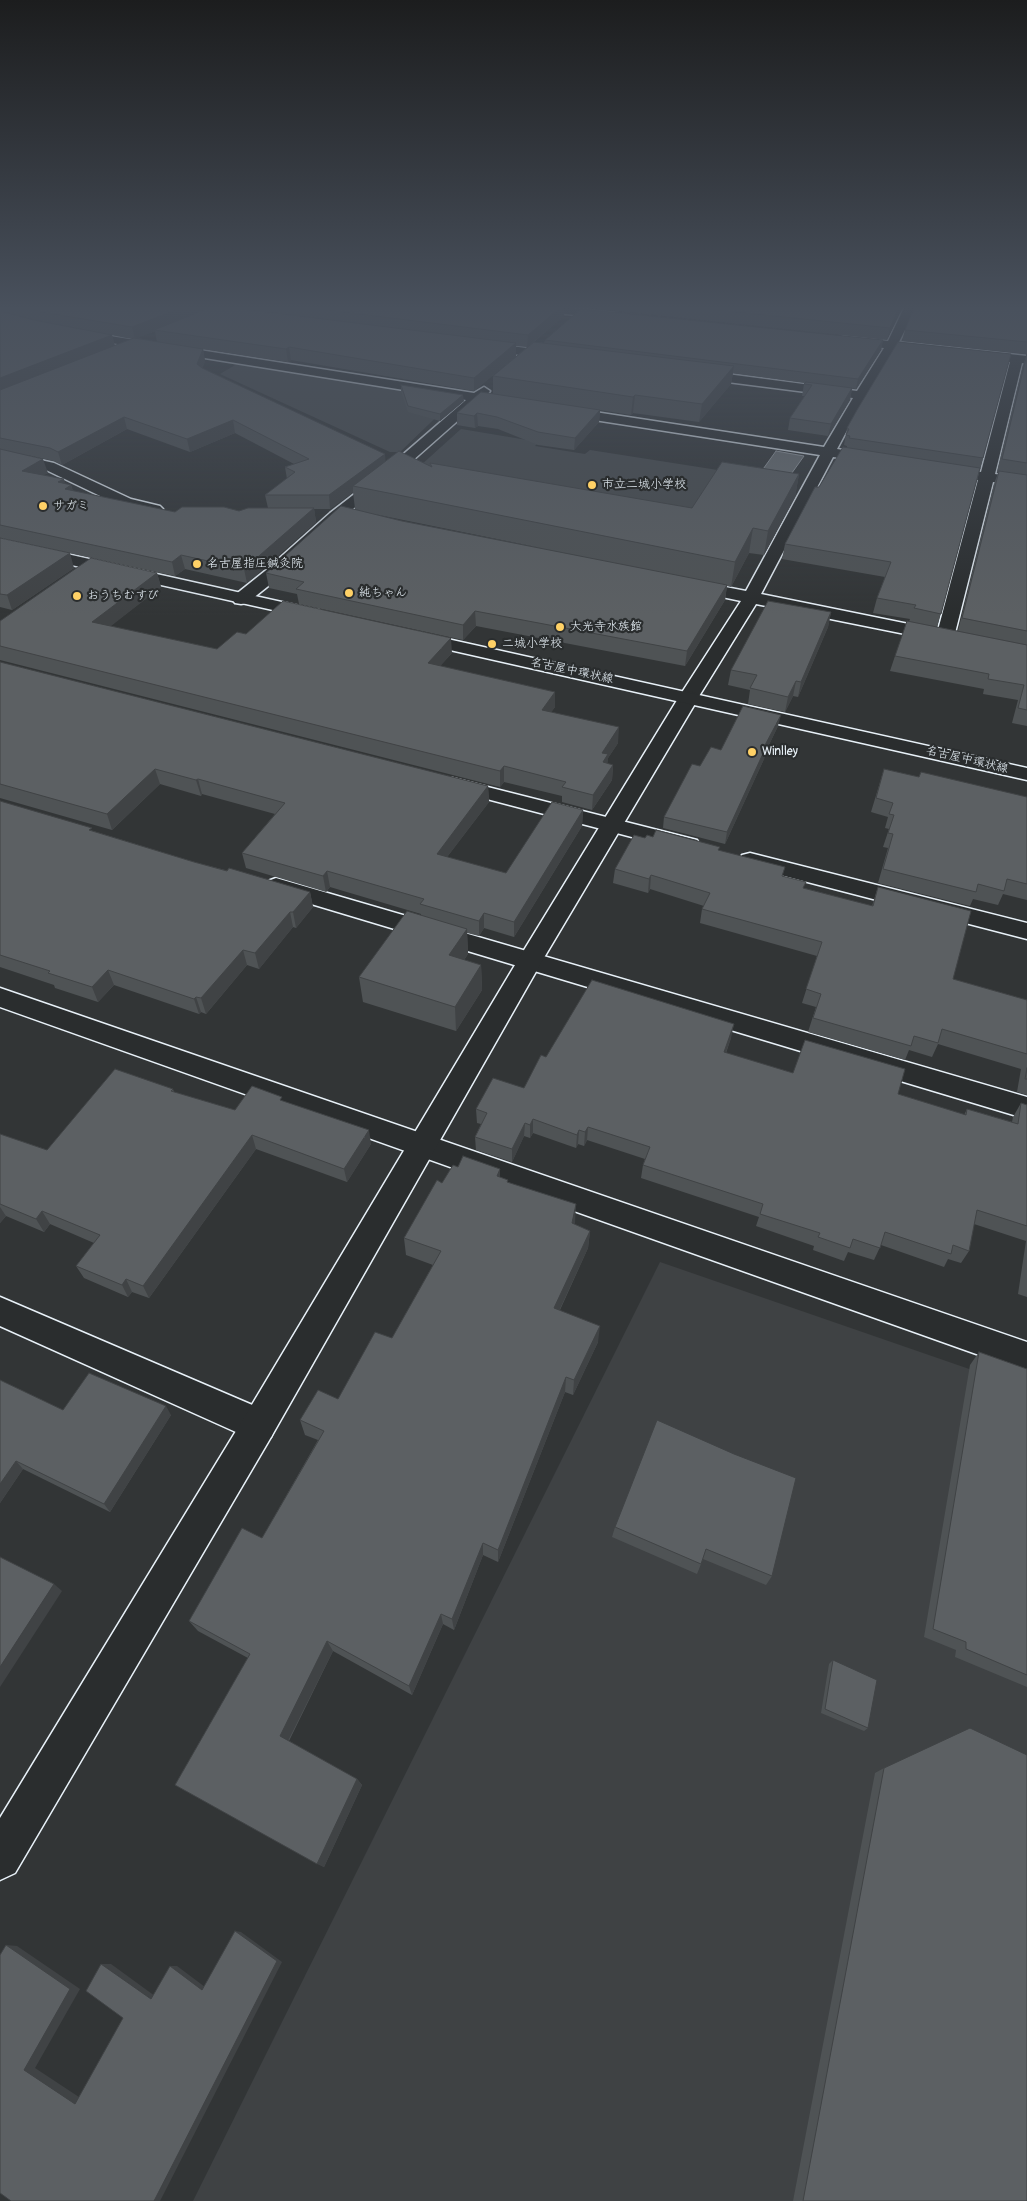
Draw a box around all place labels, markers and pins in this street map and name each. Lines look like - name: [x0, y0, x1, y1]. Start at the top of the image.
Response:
- place label: 市立二城小学校: [602, 478, 686, 492]
- marker: 市立二城小学校: [586, 479, 598, 491]
- place label: サガミ: [53, 499, 89, 513]
- marker: サガミ: [37, 500, 49, 512]
- place label: 名古屋指圧鍼灸院: [207, 557, 303, 571]
- marker: 名古屋指圧鍼灸院: [191, 558, 203, 570]
- place label: 純ちゃん: [359, 586, 407, 600]
- marker: 純ちゃん: [343, 587, 355, 599]
- place label: おうちむすび: [87, 589, 159, 603]
- marker: おうちむすび: [71, 590, 83, 602]
- place label: 大光寺水族館: [570, 620, 642, 634]
- marker: 大光寺水族館: [554, 621, 566, 633]
- place label: 二城小学校: [502, 637, 562, 651]
- marker: 二城小学校: [486, 638, 498, 650]
- place label: Winlley: [762, 745, 798, 759]
- marker: Winlley: [746, 746, 758, 758]

